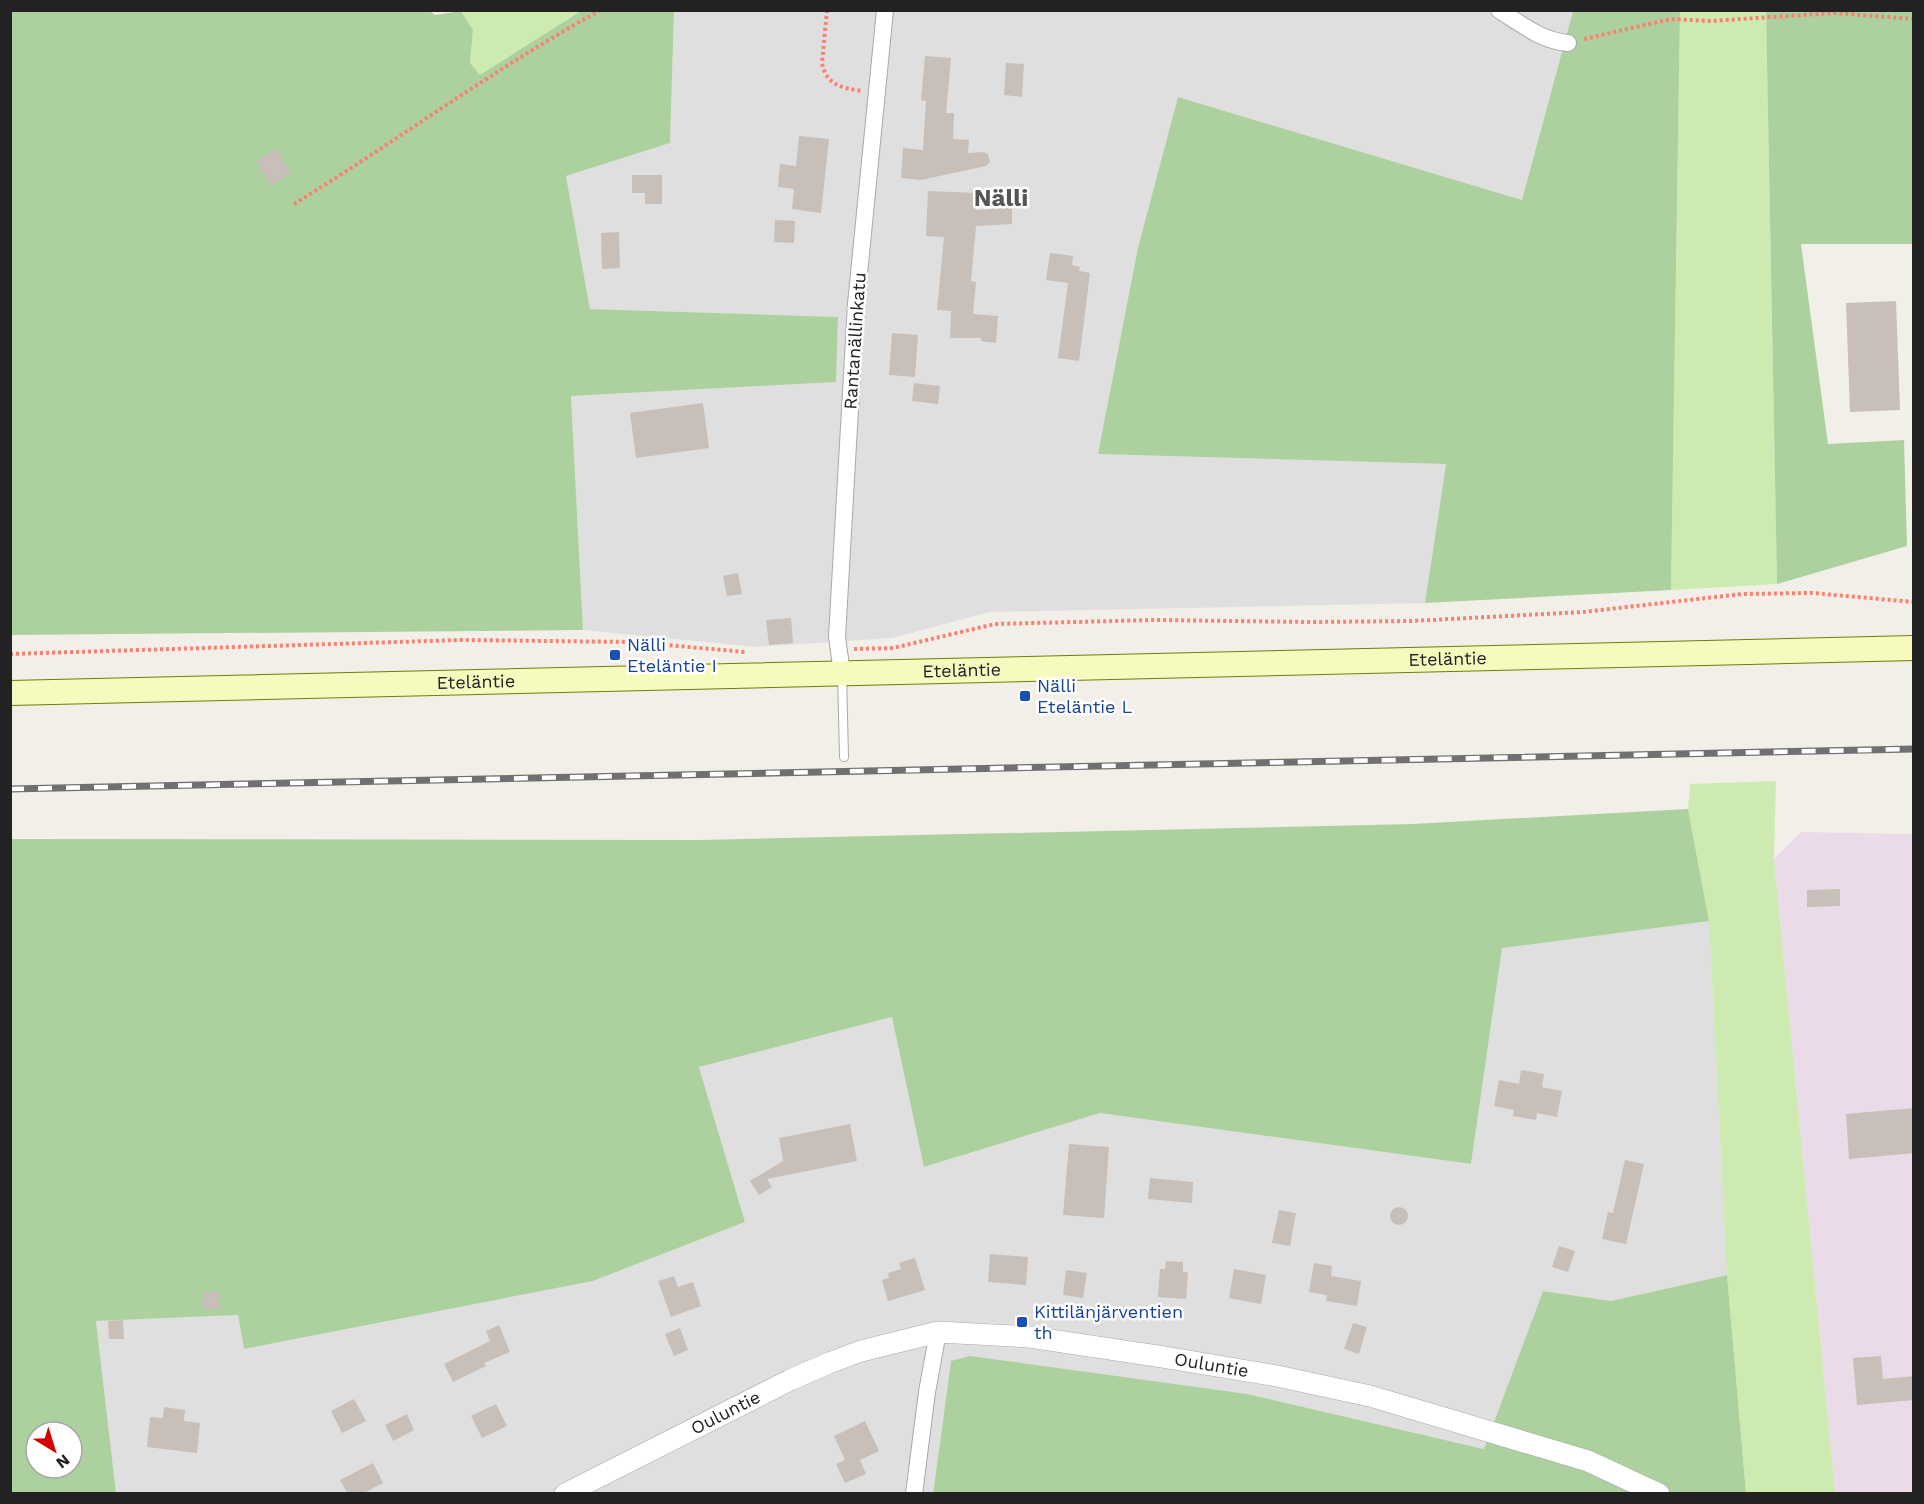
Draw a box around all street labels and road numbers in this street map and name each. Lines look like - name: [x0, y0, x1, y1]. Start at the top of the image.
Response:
- street label: Rantanällinkatu: [839, 272, 870, 410]
- street label: Eteläntie: [1408, 647, 1487, 670]
- street label: Eteläntie: [922, 659, 1001, 681]
- street label: Eteläntie: [436, 670, 515, 693]
- street label: Ouluntie: [1173, 1348, 1250, 1381]
- street label: Ouluntie: [687, 1386, 764, 1439]

